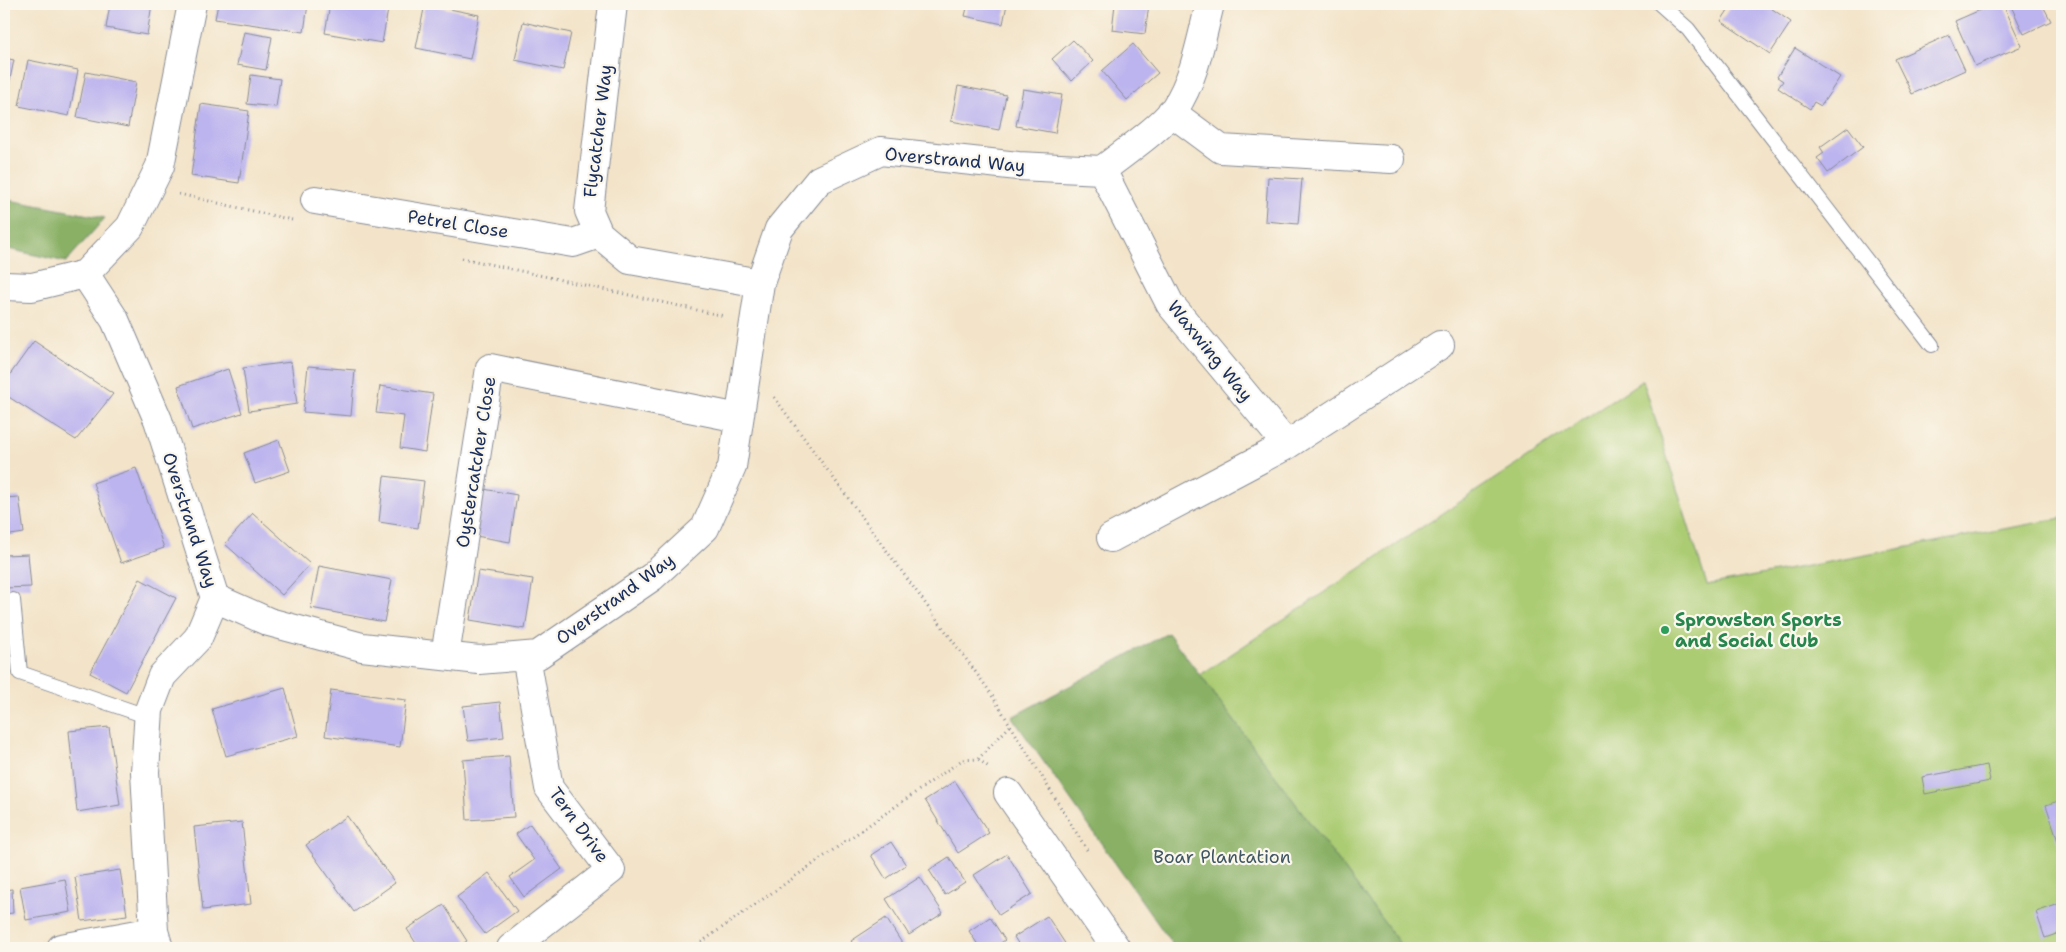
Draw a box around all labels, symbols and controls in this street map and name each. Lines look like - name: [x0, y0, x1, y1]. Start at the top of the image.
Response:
- street label: Flycatcher Way: [578, 63, 618, 199]
- street label: Overstrand Way: [884, 142, 1026, 178]
- street label: Petrel Close: [406, 204, 510, 244]
- street label: Waxwing Way: [1162, 295, 1258, 407]
- street label: Oystercatcher Close: [451, 375, 501, 549]
- street label: Overstrand Way: [157, 449, 223, 591]
- street label: Overstrand Way: [551, 548, 679, 650]
- place label: Sprowston Sports and Social Club: [1675, 608, 1842, 653]
- marker: Sprowston Sports and Social Club: [1659, 624, 1671, 636]
- street label: Tern Drive: [543, 782, 615, 868]
- park label: Boar Plantation: [1153, 845, 1291, 869]

